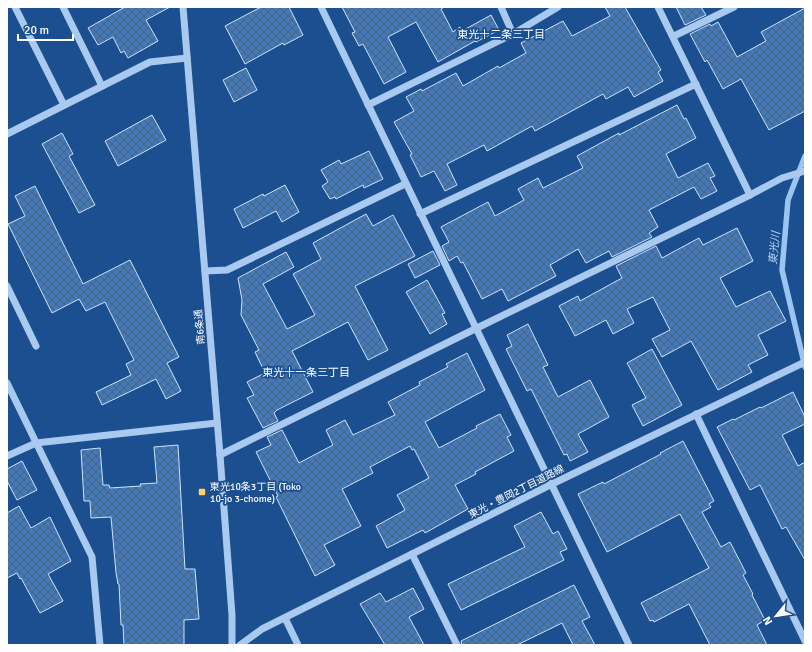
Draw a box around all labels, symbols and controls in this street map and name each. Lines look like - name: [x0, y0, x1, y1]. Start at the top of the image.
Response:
- scale bar: [18, 16, 73, 42]
- text: 20 m: [24, 23, 49, 38]
- district label: 東光十二条三丁目: [457, 28, 545, 41]
- water label: 東光川: [767, 230, 782, 265]
- street label: 南6条通: [192, 309, 208, 345]
- district label: 東光十一条三丁目: [262, 366, 350, 379]
- street label: 東光・豊岡2丁目道路線: [467, 463, 566, 521]
- place label: 東光10条3丁目 (Toko 10-jo 3-chome): [210, 481, 301, 505]
- marker: 東光10条3丁目 (Toko 10-jo 3-chome): [197, 487, 207, 497]
- north arrow: [756, 596, 796, 636]
- text: N: [760, 614, 775, 627]

